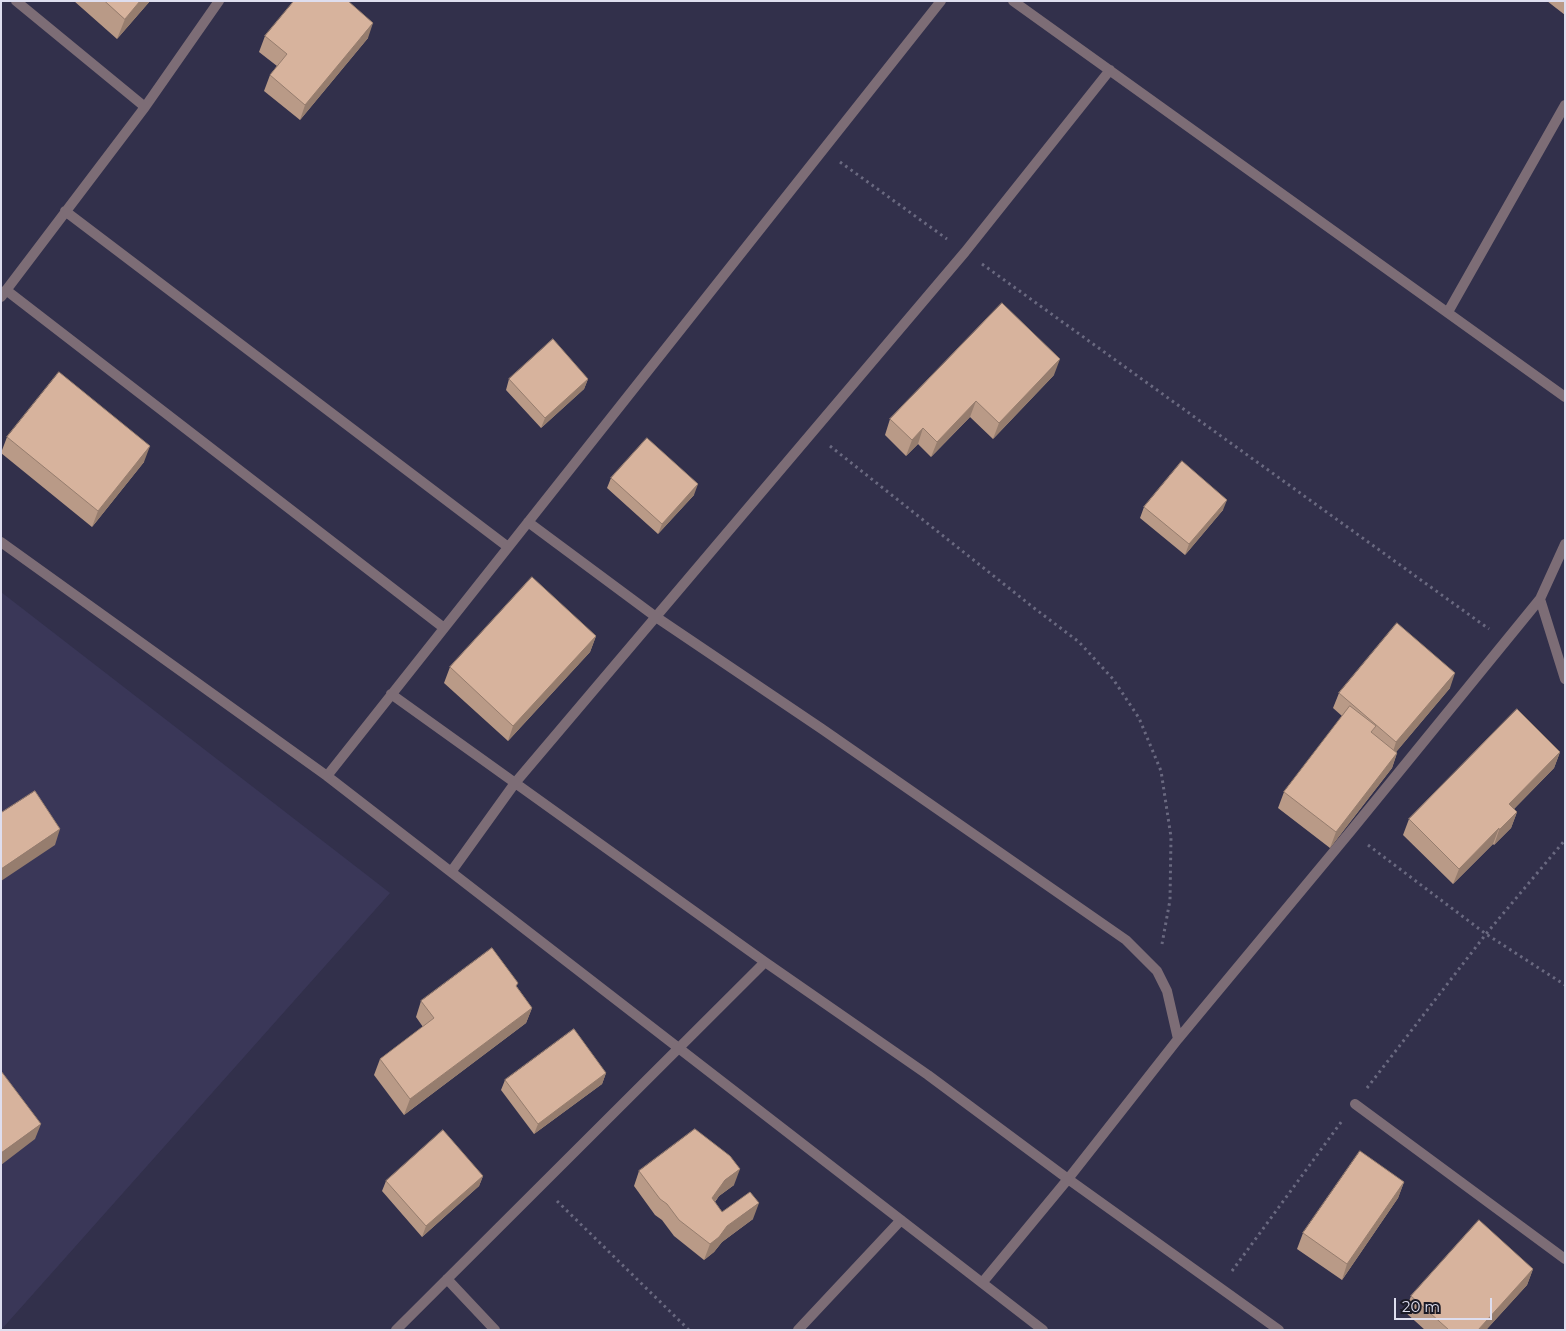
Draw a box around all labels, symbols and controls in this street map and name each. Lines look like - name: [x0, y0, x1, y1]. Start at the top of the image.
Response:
- scale bar: [1396, 1288, 1494, 1320]
- text: 20 m: [1402, 1297, 1440, 1316]

